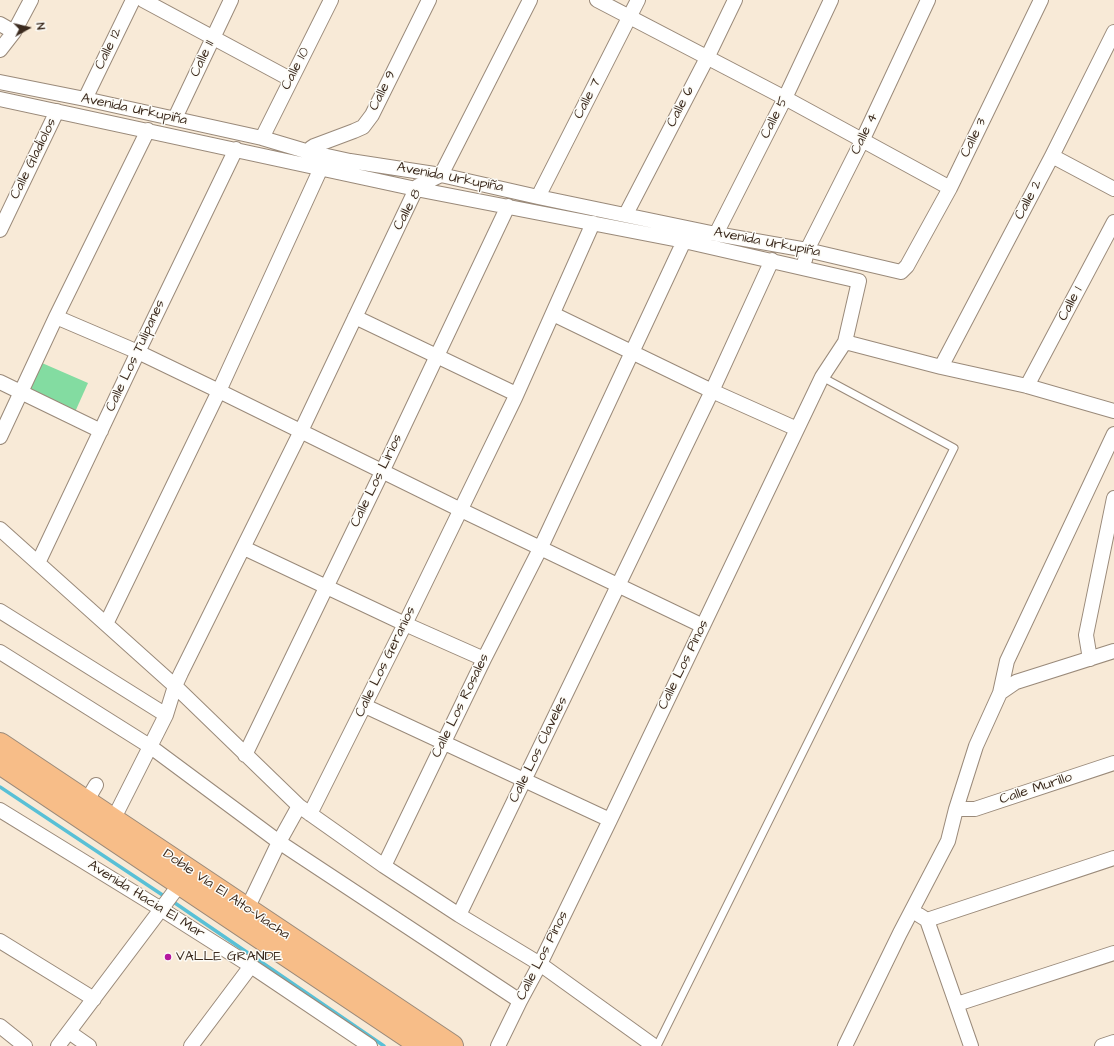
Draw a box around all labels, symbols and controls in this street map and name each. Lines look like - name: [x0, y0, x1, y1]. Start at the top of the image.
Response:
- north arrow: [8, 8, 48, 48]
- text: N: [32, 22, 48, 31]
- street label: Calle 12: [92, 25, 126, 73]
- street label: Calle 11: [187, 38, 219, 80]
- street label: Calle 10: [278, 45, 314, 93]
- street label: Calle 9: [366, 68, 400, 114]
- street label: Calle 7: [571, 76, 605, 122]
- street label: Calle 6: [664, 84, 698, 130]
- street label: Avenida Urkupiña: [79, 91, 189, 129]
- street label: Calle 5: [757, 94, 793, 142]
- street label: Calle 4: [848, 110, 882, 158]
- street label: Calle Gladiolos: [7, 116, 61, 202]
- street label: Calle 3: [957, 116, 991, 160]
- street label: Avenida Urkupiña: [395, 159, 505, 197]
- street label: Calle 2: [1012, 177, 1046, 223]
- street label: Calle 8: [390, 187, 426, 233]
- street label: Avenida Urkupiña: [712, 224, 822, 262]
- street label: Calle 1: [1055, 284, 1087, 324]
- street label: Calle Los Tulipanes: [103, 297, 169, 415]
- street label: Calle Los Lirios: [347, 432, 407, 530]
- street label: Calle Los Geranios: [352, 604, 420, 720]
- street label: Calle Los Pinos: [655, 617, 713, 713]
- street label: Calle Los Rosales: [429, 651, 493, 761]
- street label: Calle Los Claveles: [506, 694, 572, 806]
- street label: Calle Murillo: [998, 769, 1074, 809]
- street label: Doble Vía El Alto-Viacha: [159, 846, 293, 944]
- street label: Avenida Hacia El Mar: [84, 857, 208, 943]
- street label: Calle Los Pinos: [513, 909, 573, 1003]
- place label: VALLE GRANDE: [176, 949, 282, 965]
- marker: VALLE GRANDE: [163, 952, 173, 962]

